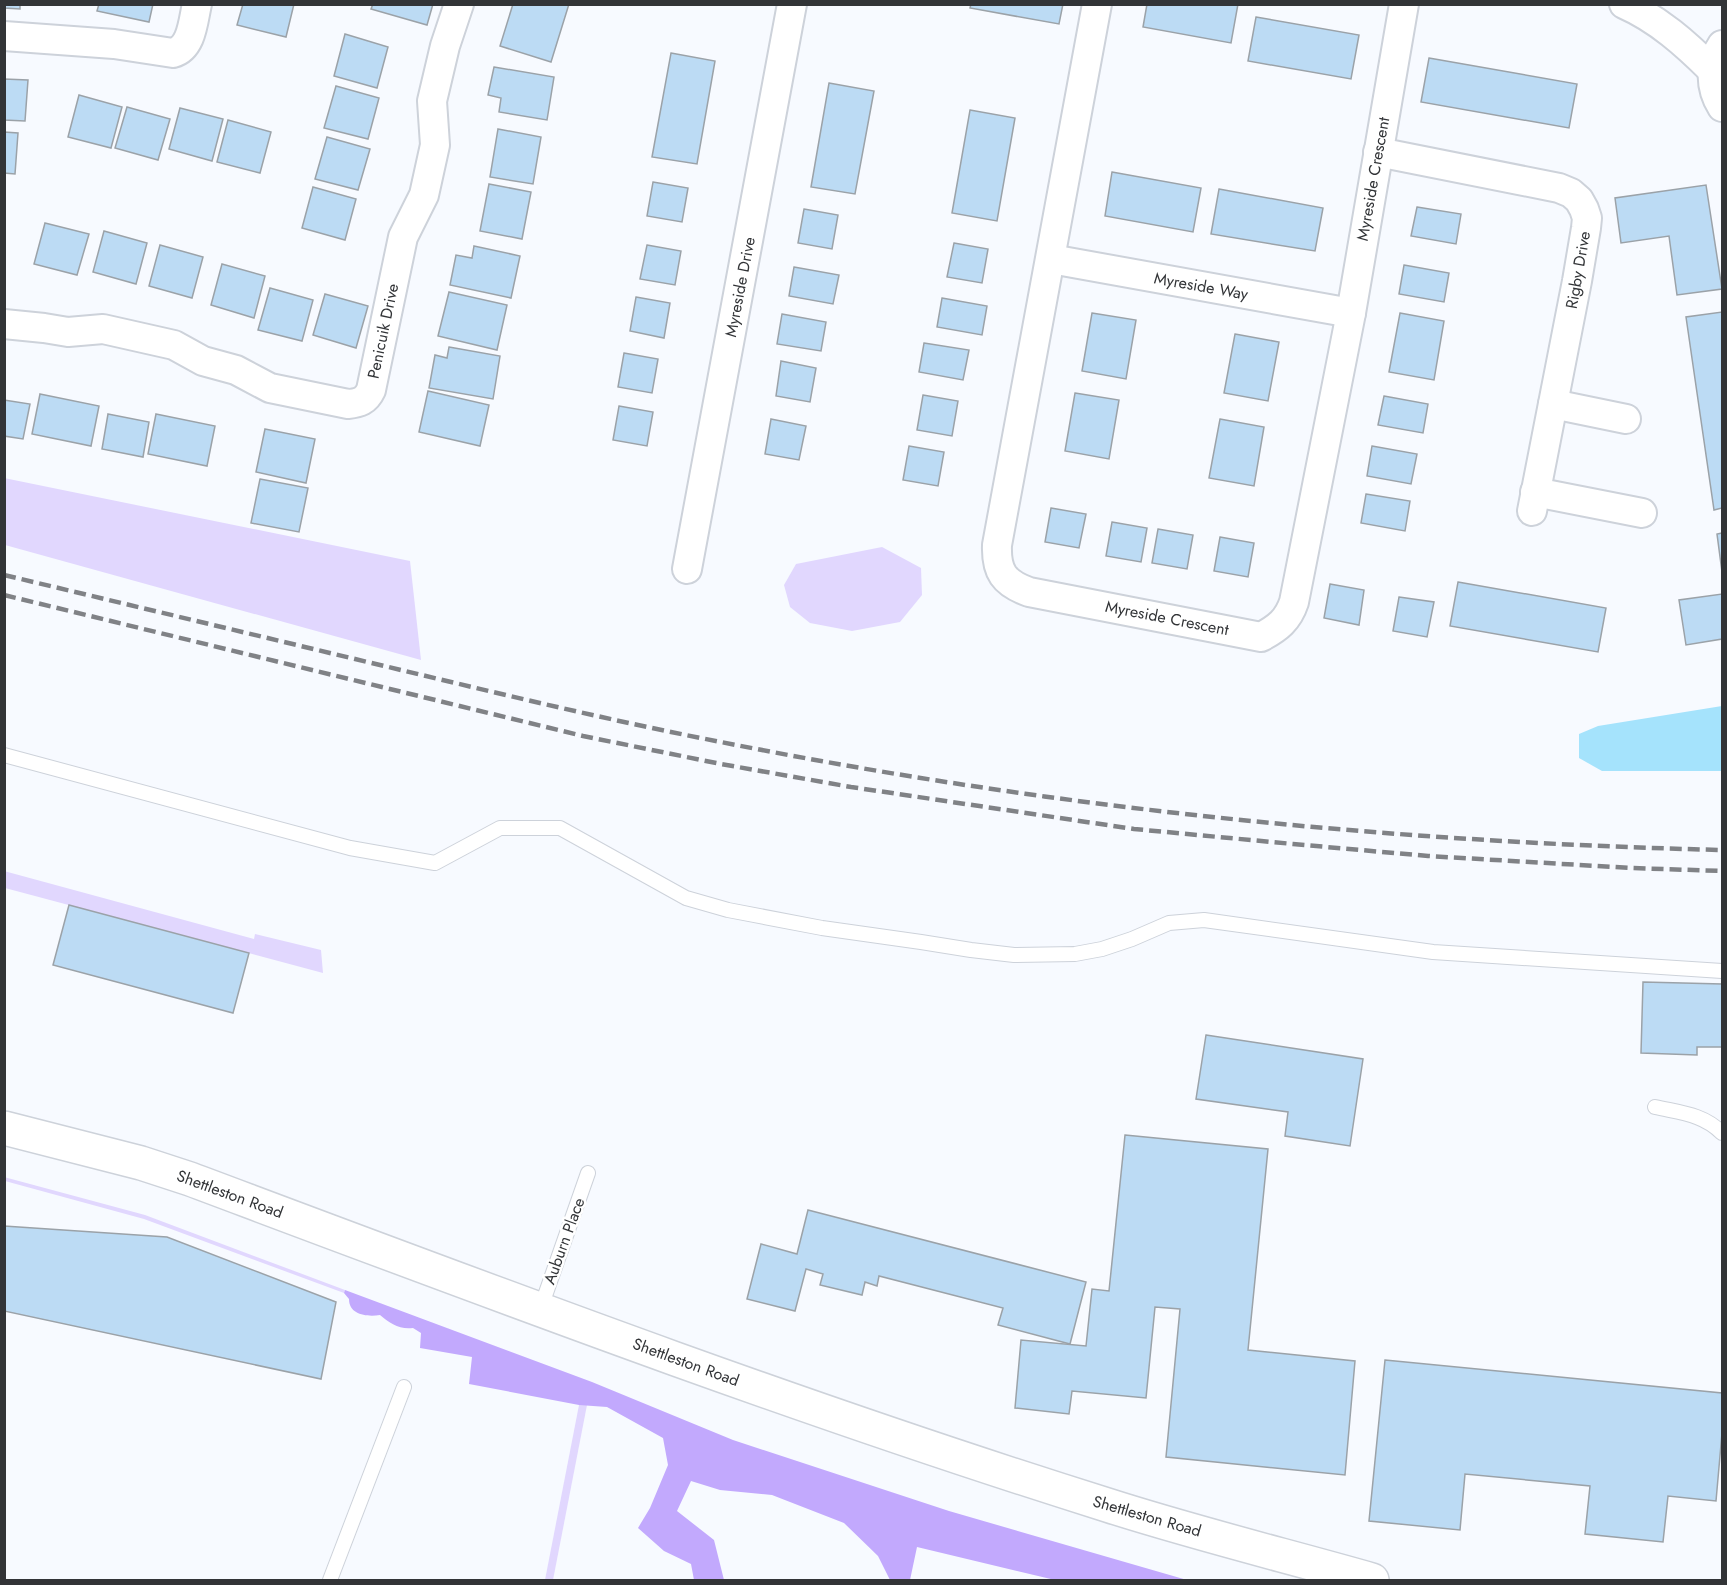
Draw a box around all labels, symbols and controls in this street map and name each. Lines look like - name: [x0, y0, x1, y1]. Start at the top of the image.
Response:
- street label: Myreside Crescent: [1351, 115, 1395, 243]
- street label: Rigby Drive: [1560, 229, 1596, 311]
- street label: Myreside Drive: [719, 235, 761, 339]
- street label: Myreside Way: [1152, 266, 1251, 306]
- street label: Penicuik Drive: [362, 281, 404, 381]
- street label: Myreside Crescent: [1103, 595, 1231, 641]
- street label: Shettleston Road: [174, 1164, 286, 1224]
- street label: Auburn Place: [538, 1194, 590, 1288]
- street label: Shettleston Road: [630, 1332, 742, 1392]
- street label: Shettleston Road: [1090, 1490, 1204, 1542]

